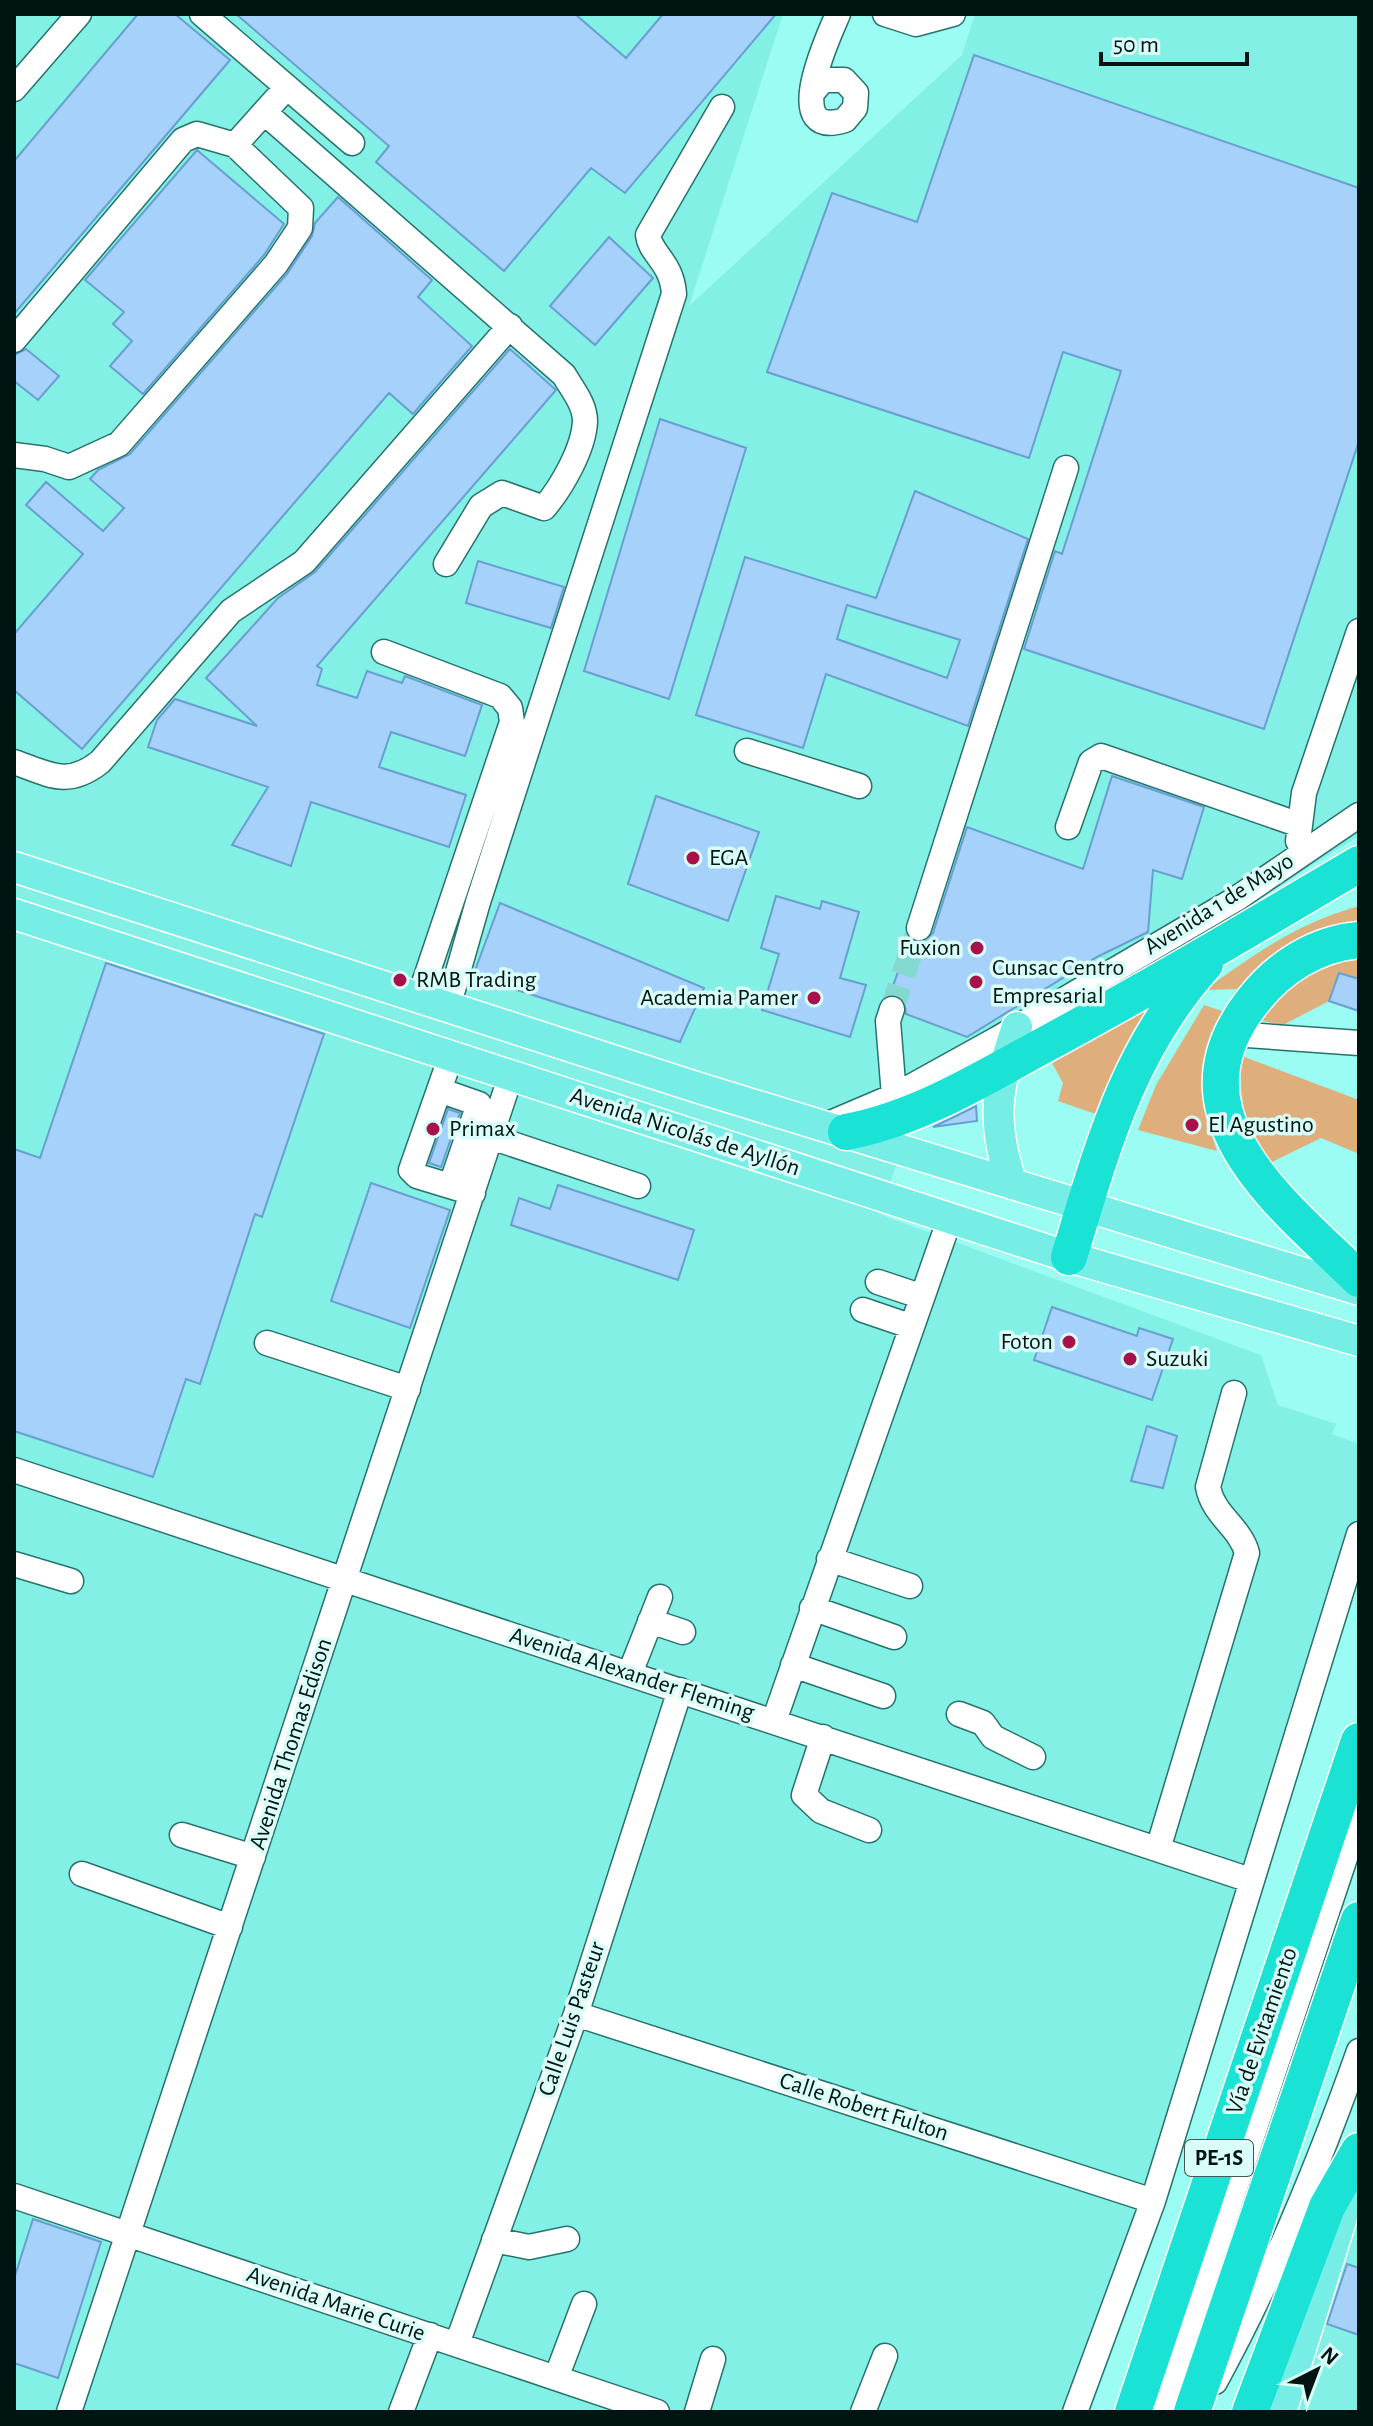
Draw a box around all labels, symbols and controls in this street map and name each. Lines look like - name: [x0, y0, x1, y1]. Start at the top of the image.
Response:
- scale bar: [1101, 16, 1247, 66]
- text: 50 m: [1113, 33, 1159, 57]
- place label: EGA: [709, 846, 749, 870]
- marker: EGA: [684, 849, 702, 867]
- street label: Avenida 1 de Mayo: [1140, 849, 1298, 959]
- place label: Fuxion: [899, 936, 961, 960]
- marker: Fuxion: [968, 939, 986, 957]
- place label: Cunsac Centro Empresarial: [992, 956, 1124, 1008]
- place label: RMB Trading: [416, 968, 537, 992]
- marker: RMB Trading: [391, 971, 409, 989]
- marker: Cunsac Centro Empresarial: [967, 973, 985, 991]
- place label: Academia Pamer: [640, 986, 798, 1010]
- marker: Academia Pamer: [805, 989, 823, 1007]
- street label: Avenida Nicolás de Ayllón: [567, 1084, 803, 1180]
- place label: El Agustino: [1208, 1113, 1314, 1137]
- marker: El Agustino: [1183, 1116, 1201, 1134]
- place label: Primax: [449, 1117, 516, 1141]
- marker: Primax: [424, 1120, 442, 1138]
- place label: Foton: [1000, 1330, 1053, 1354]
- marker: Foton: [1060, 1333, 1078, 1351]
- place label: Suzuki: [1146, 1347, 1208, 1371]
- marker: Suzuki: [1121, 1350, 1139, 1368]
- street label: Avenida Alexander Fleming: [507, 1623, 758, 1725]
- street label: Avenida Thomas Edison: [245, 1635, 337, 1853]
- street label: Calle Luis Pasteur: [534, 1939, 610, 2099]
- street label: Vía de Evitamiento: [1222, 1945, 1302, 2117]
- street label: Calle Robert Fulton: [777, 2068, 951, 2146]
- road number: PE-1S: [1185, 2140, 1253, 2176]
- street label: Avenida Marie Curie: [244, 2262, 428, 2346]
- north arrow: [1277, 2330, 1357, 2410]
- text: N: [1317, 2343, 1343, 2369]

